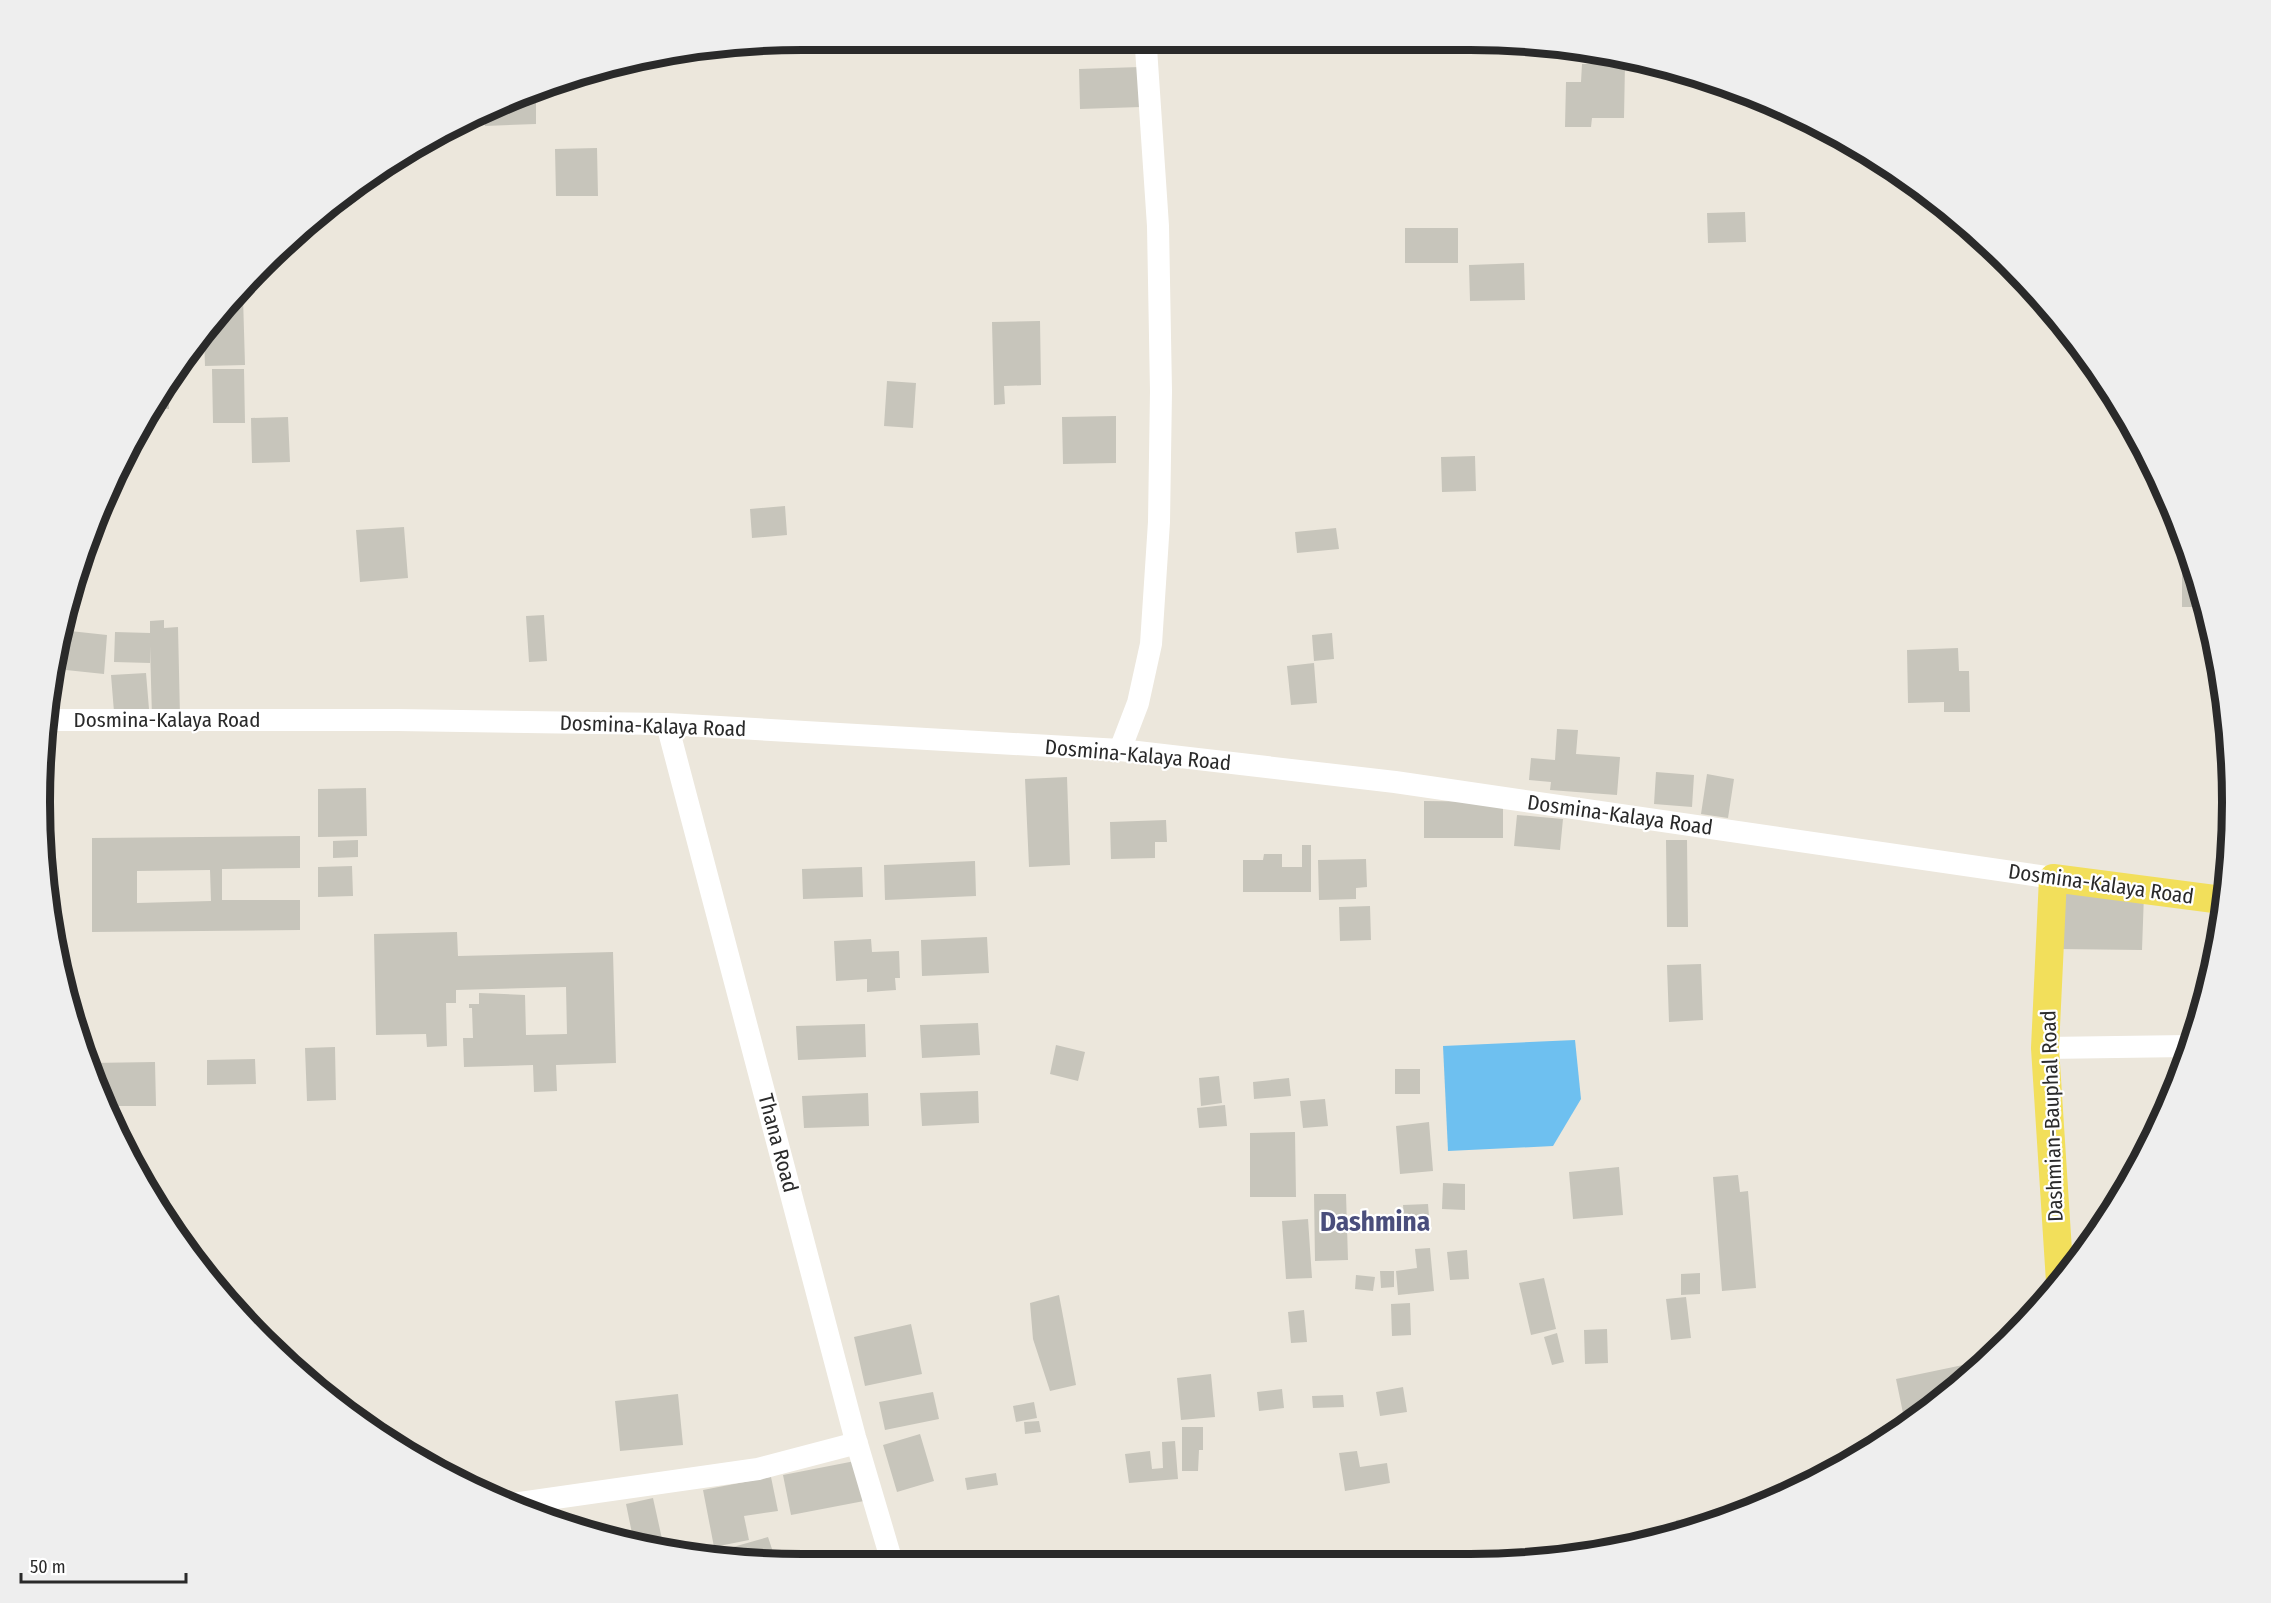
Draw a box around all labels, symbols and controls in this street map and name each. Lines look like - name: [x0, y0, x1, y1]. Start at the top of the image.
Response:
- street label: Dosmina-Kalaya Road: [74, 707, 260, 733]
- street label: Dosmina-Kalaya Road: [559, 710, 747, 742]
- street label: Dosmina-Kalaya Road: [1044, 734, 1232, 776]
- street label: Dosmina-Kalaya Road: [1526, 789, 1714, 841]
- street label: Dosmina-Kalaya Road: [2007, 858, 2195, 910]
- street label: Dashmian-Bauphal Road: [2035, 1010, 2069, 1222]
- street label: Thana Road: [752, 1091, 804, 1195]
- district label: Dashmina: [1320, 1206, 1430, 1238]
- scale bar: [21, 1546, 186, 1584]
- text: 50 m: [30, 1556, 66, 1578]

